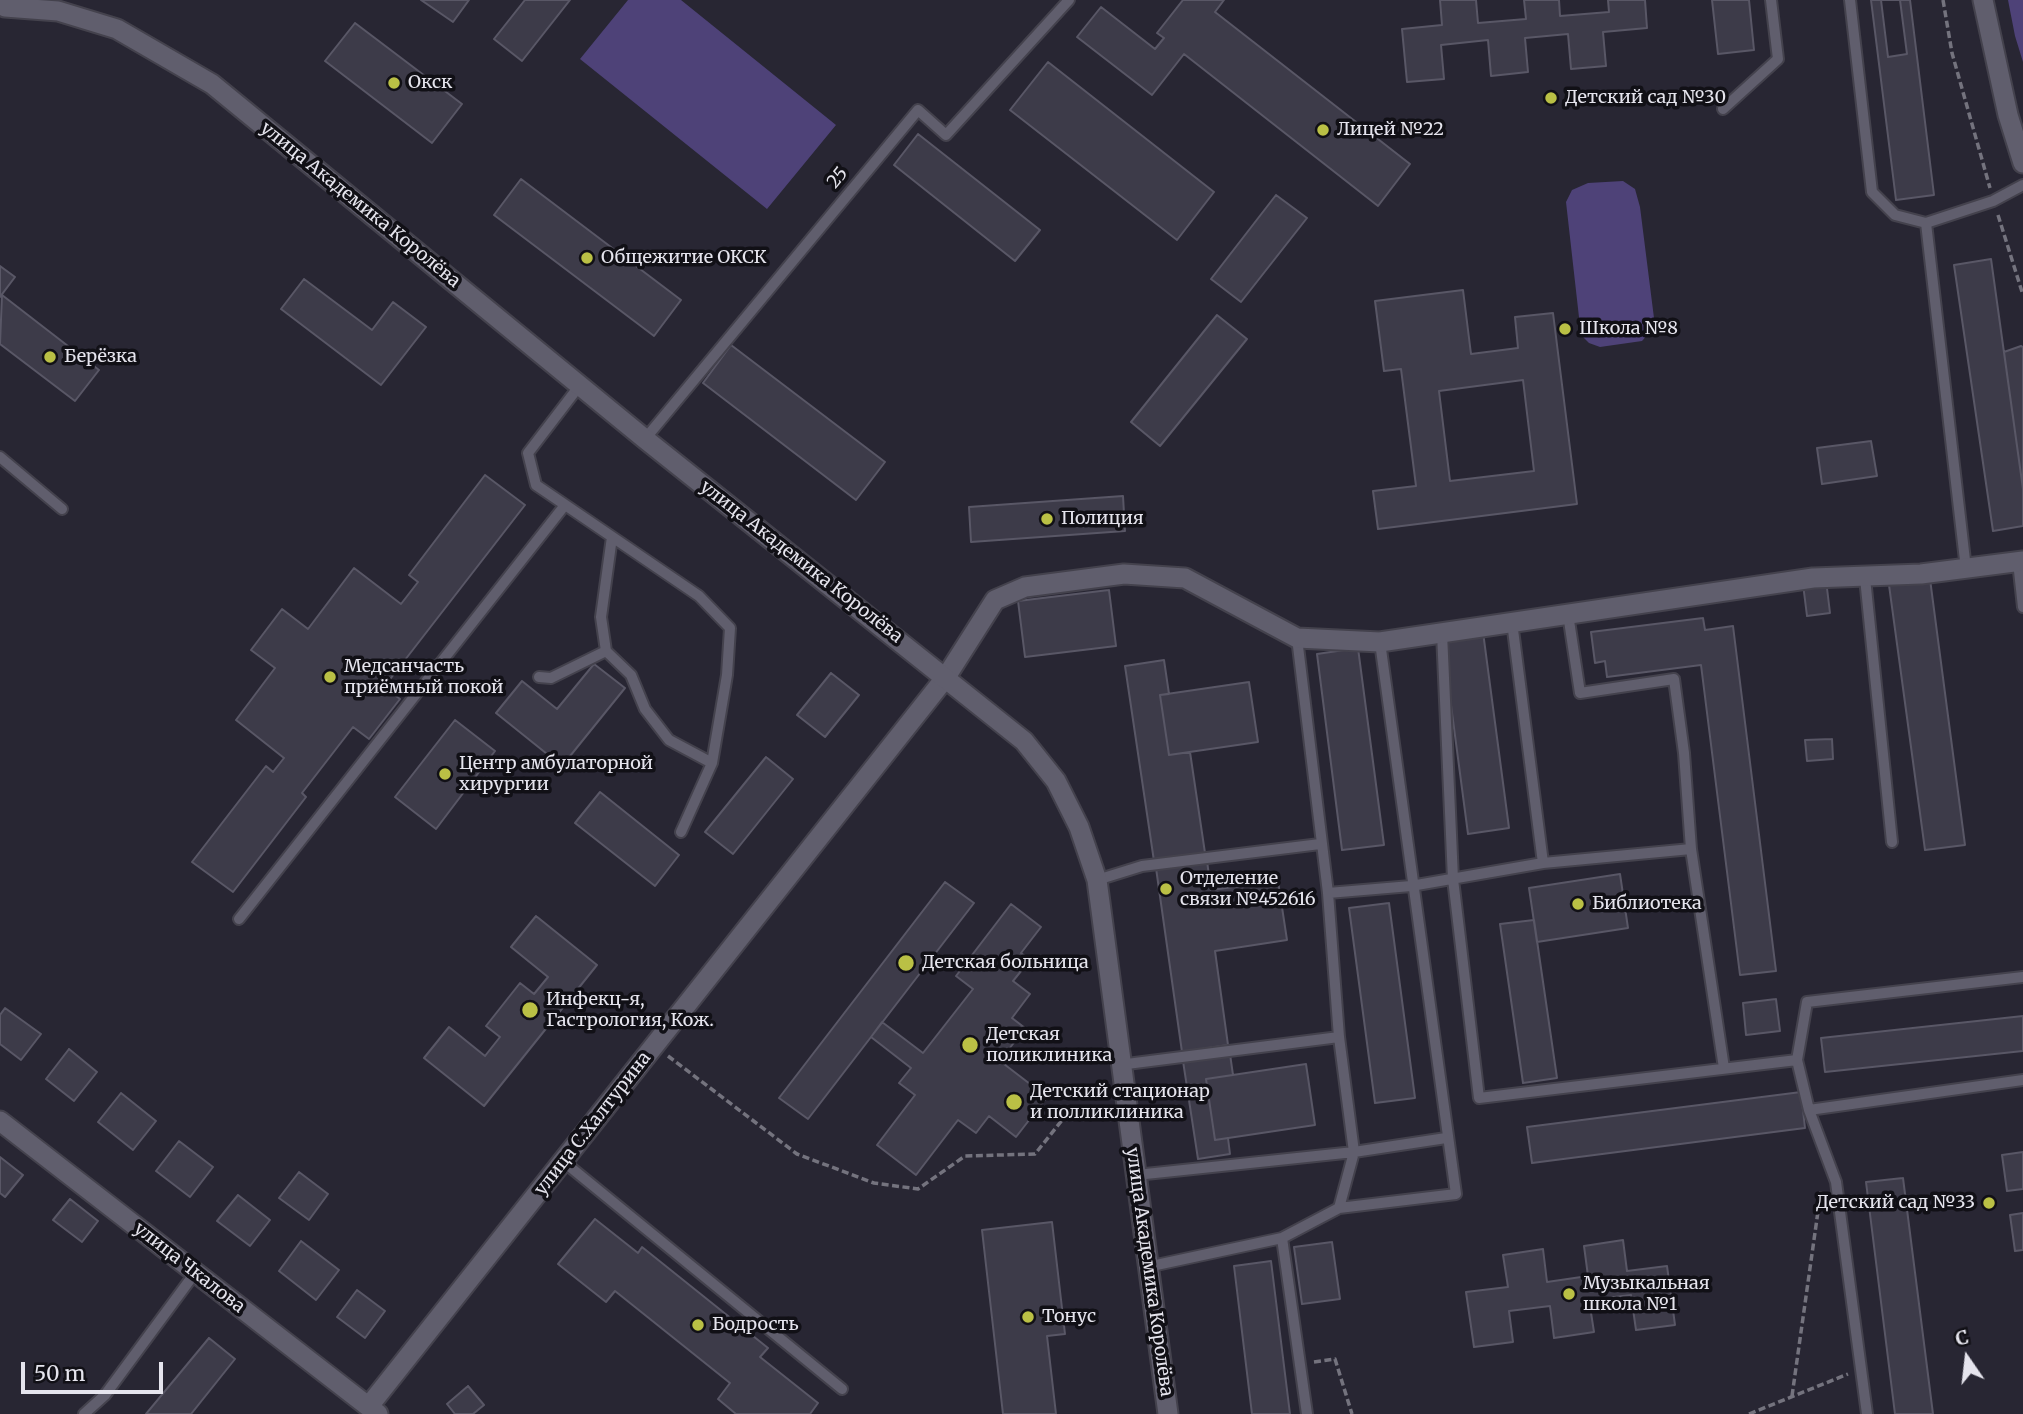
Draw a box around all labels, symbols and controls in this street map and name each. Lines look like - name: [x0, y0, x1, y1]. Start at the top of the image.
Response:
- place label: Окск: [408, 72, 452, 94]
- marker: Окск: [386, 75, 402, 91]
- place label: Детский сад №30: [1565, 87, 1726, 109]
- marker: Детский сад №30: [1543, 90, 1559, 106]
- street label: улица Академика Королёва: [256, 118, 464, 292]
- place label: Лицей №22: [1337, 119, 1444, 141]
- marker: Лицей №22: [1315, 122, 1331, 138]
- street label: 25: [823, 163, 853, 193]
- place label: Общежитие ОКСК: [601, 247, 767, 269]
- marker: Общежитие ОКСК: [579, 250, 595, 266]
- place label: Школа №8: [1579, 318, 1678, 340]
- marker: Школа №8: [1557, 321, 1573, 337]
- place label: Берёзка: [64, 346, 137, 368]
- marker: Берёзка: [42, 349, 58, 365]
- street label: улица Академика Королёва: [695, 476, 907, 648]
- place label: Полиция: [1061, 508, 1144, 530]
- marker: Полиция: [1039, 511, 1055, 527]
- place label: Медсанчасть приёмный покой: [344, 656, 503, 698]
- marker: Медсанчасть приёмный покой: [322, 669, 338, 685]
- place label: Центр амбулаторной хирургии: [459, 753, 653, 796]
- marker: Центр амбулаторной хирургии: [437, 766, 453, 782]
- place label: Отделение связи №452616: [1180, 868, 1316, 910]
- marker: Отделение связи №452616: [1158, 881, 1174, 897]
- place label: Библиотека: [1592, 893, 1702, 915]
- marker: Библиотека: [1570, 896, 1586, 912]
- place label: Детская больница: [922, 952, 1089, 974]
- marker: Детская больница: [896, 953, 916, 973]
- place label: Инфекц-я, Гастрология, Кож.: [546, 989, 714, 1032]
- marker: Инфекц-я, Гастрология, Кож.: [520, 1000, 540, 1020]
- place label: Детская поликлиника: [986, 1024, 1112, 1066]
- marker: Детская поликлиника: [960, 1035, 980, 1055]
- street label: улица С.Халтурина: [530, 1048, 656, 1200]
- place label: Детский стационар и полликлиника: [1030, 1081, 1210, 1124]
- marker: Детский стационар и полликлиника: [1004, 1092, 1024, 1112]
- street label: улица Академика Королёва: [1121, 1146, 1177, 1398]
- place label: Детский сад №33: [1816, 1192, 1975, 1214]
- marker: Детский сад №33: [1981, 1195, 1997, 1211]
- street label: улица Чкалова: [129, 1218, 249, 1318]
- place label: Музыкальная школа №1: [1583, 1273, 1710, 1316]
- marker: Музыкальная школа №1: [1561, 1286, 1577, 1302]
- place label: Тонус: [1042, 1306, 1096, 1328]
- marker: Тонус: [1020, 1309, 1036, 1325]
- place label: Бодрость: [712, 1314, 799, 1336]
- marker: Бодрость: [690, 1317, 706, 1333]
- north arrow: [1932, 1323, 2002, 1393]
- text: С: [1953, 1324, 1971, 1351]
- scale bar: [24, 1348, 166, 1392]
- text: 50 m: [34, 1360, 85, 1387]

